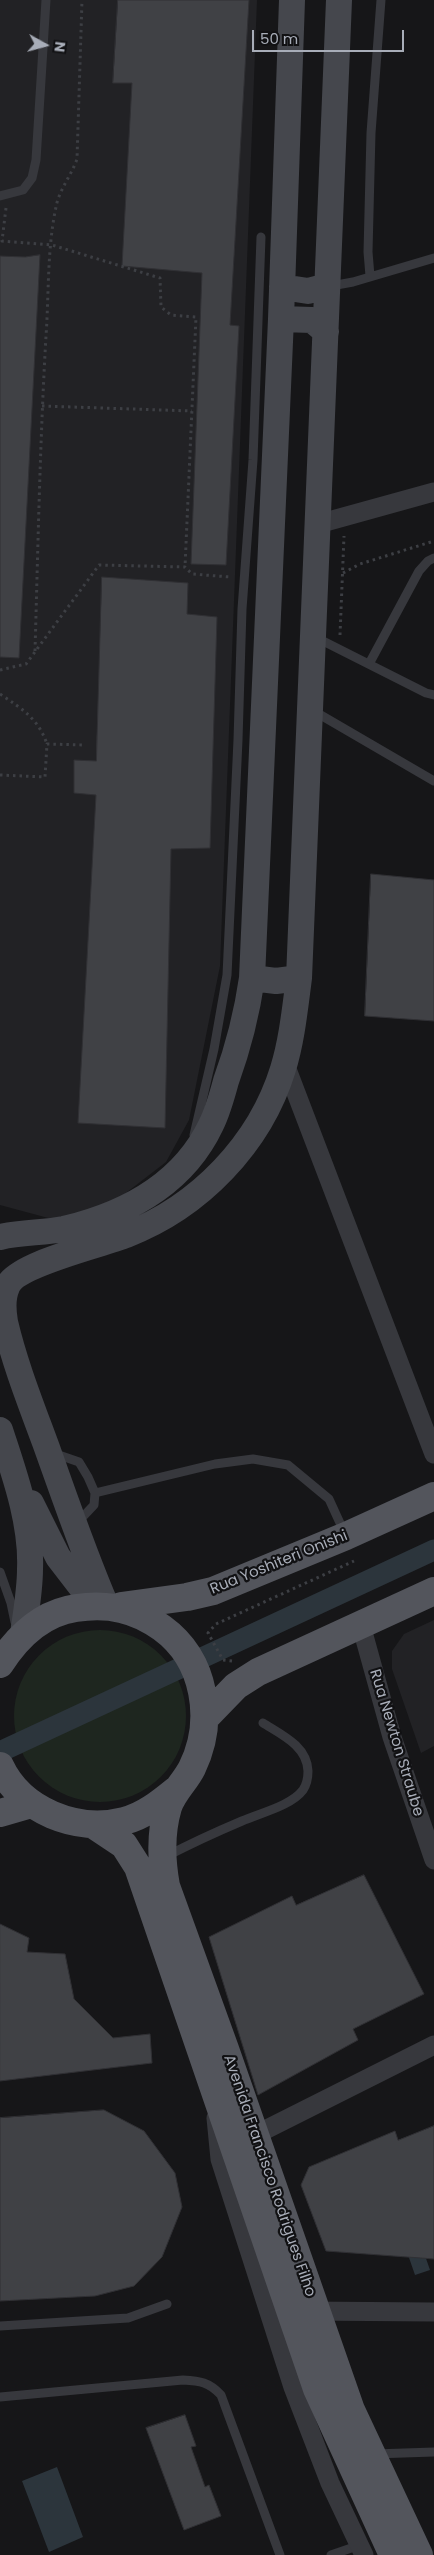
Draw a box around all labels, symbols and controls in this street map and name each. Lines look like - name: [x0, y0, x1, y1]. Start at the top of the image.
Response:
- north arrow: [20, 20, 70, 70]
- scale bar: [254, 20, 406, 52]
- text: 50 m: [260, 28, 298, 49]
- text: N: [49, 40, 70, 53]
- street label: Rua Yoshiteri Onishi: [208, 1527, 350, 1599]
- street label: Rua Newton Straube: [365, 1667, 427, 1819]
- street label: Avenida Francisco Rodrigues Filho: [219, 2053, 319, 2299]

